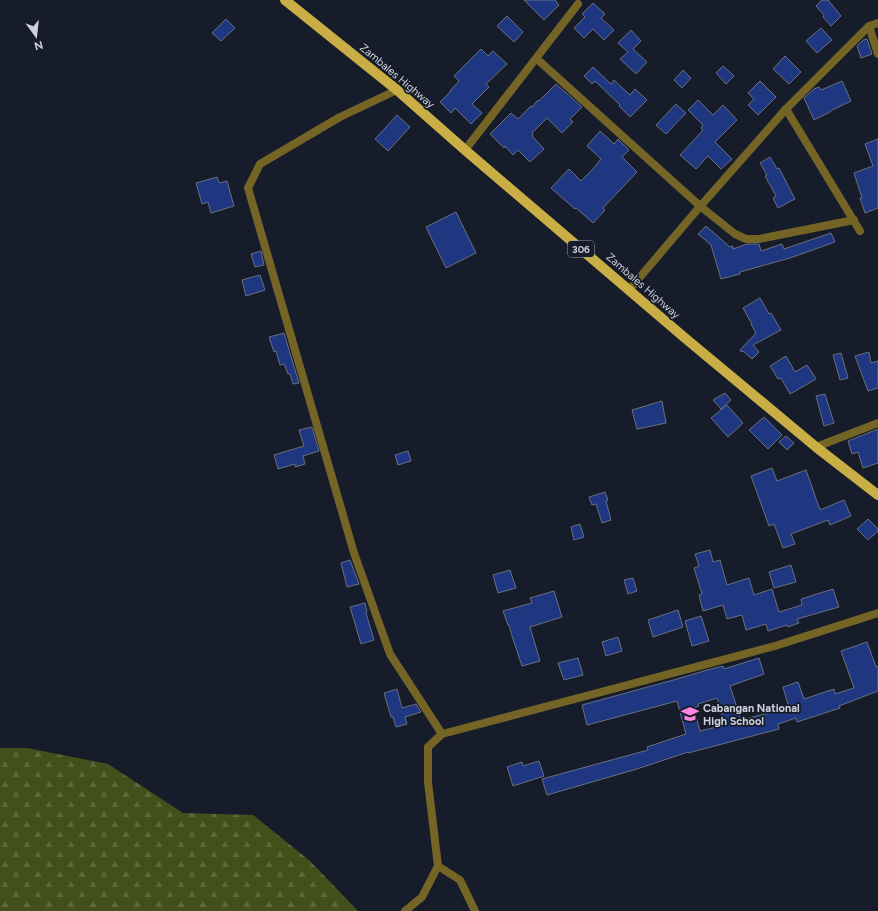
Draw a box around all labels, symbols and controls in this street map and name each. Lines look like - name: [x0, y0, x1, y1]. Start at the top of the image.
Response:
- north arrow: [16, 16, 56, 56]
- text: N: [33, 38, 44, 53]
- street label: Zambales Highway: [357, 41, 437, 111]
- road number: 306: [568, 241, 594, 257]
- street label: Zambales Highway: [603, 250, 683, 322]
- place label: Cabangan National High School: [703, 702, 800, 728]
- school or university icon: Cabangan National High School: [680, 704, 700, 724]

